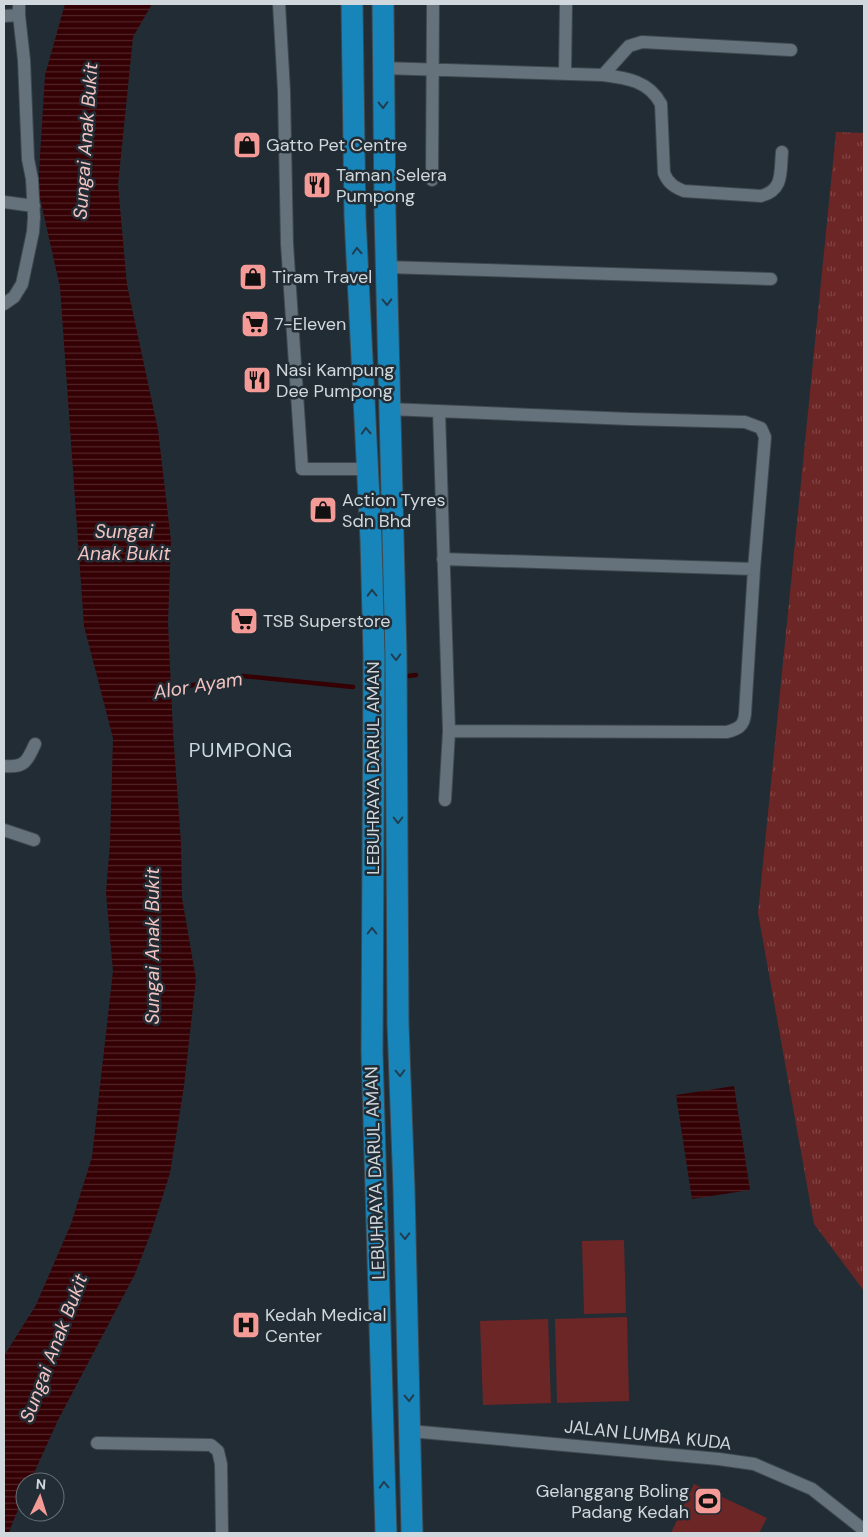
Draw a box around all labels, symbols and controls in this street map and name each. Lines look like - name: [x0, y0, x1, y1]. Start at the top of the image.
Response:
- water label: Sungai Anak Bukit: [68, 61, 103, 220]
- one-way arrow: [378, 102, 388, 109]
- shop icon: Gatto Pet Centre: [232, 130, 262, 160]
- place label: Gatto Pet Centre: [266, 133, 407, 157]
- place label: Taman Selera Pumpong: [336, 163, 447, 208]
- restaurant icon: Taman Selera Pumpong: [302, 170, 332, 200]
- one-way arrow: [352, 247, 362, 254]
- shop icon: Tiram Travel: [238, 262, 268, 292]
- place label: Tiram Travel: [272, 265, 372, 289]
- one-way arrow: [381, 299, 392, 307]
- supermarket icon: 7-Eleven: [240, 309, 270, 339]
- place label: 7-Eleven: [274, 312, 346, 336]
- place label: Nasi Kampung Dee Pumpong: [276, 358, 394, 403]
- restaurant icon: Nasi Kampung Dee Pumpong: [242, 365, 272, 395]
- one-way arrow: [361, 426, 371, 434]
- place label: Action Tyres Sdn Bhd: [342, 488, 445, 533]
- shop icon: Action Tyres Sdn Bhd: [308, 495, 338, 525]
- water label: Sungai Anak Bukit: [76, 519, 171, 566]
- one-way arrow: [367, 589, 378, 597]
- supermarket icon: TSB Superstore: [229, 606, 259, 636]
- place label: TSB Superstore: [263, 609, 390, 633]
- one-way arrow: [391, 654, 401, 662]
- street label: LEBUHRAYA DARUL AMAN: [361, 661, 385, 875]
- water label: Alor Ayam: [151, 666, 245, 705]
- district label: PUMPONG: [189, 737, 293, 763]
- one-way arrow: [393, 816, 403, 824]
- water label: Sungai Anak Bukit: [140, 867, 165, 1024]
- one-way arrow: [367, 926, 377, 934]
- street label: LEBUHRAYA DARUL AMAN: [359, 1066, 391, 1280]
- one-way arrow: [394, 1069, 405, 1077]
- one-way arrow: [400, 1232, 410, 1240]
- water label: Sungai Anak Bukit: [14, 1270, 94, 1426]
- place label: Kedah Medical Center: [265, 1303, 386, 1348]
- hospital icon: Kedah Medical Center: [231, 1310, 261, 1340]
- one-way arrow: [404, 1394, 414, 1402]
- street label: JALAN LUMBA KUDA: [563, 1414, 733, 1456]
- north arrow: [15, 1472, 65, 1522]
- text: N: [35, 1475, 47, 1493]
- place label: Gelanggang Boling Padang Kedah: [536, 1479, 689, 1524]
- one-way arrow: [378, 1480, 389, 1488]
- sports icon: Gelanggang Boling Padang Kedah: [693, 1486, 723, 1516]

